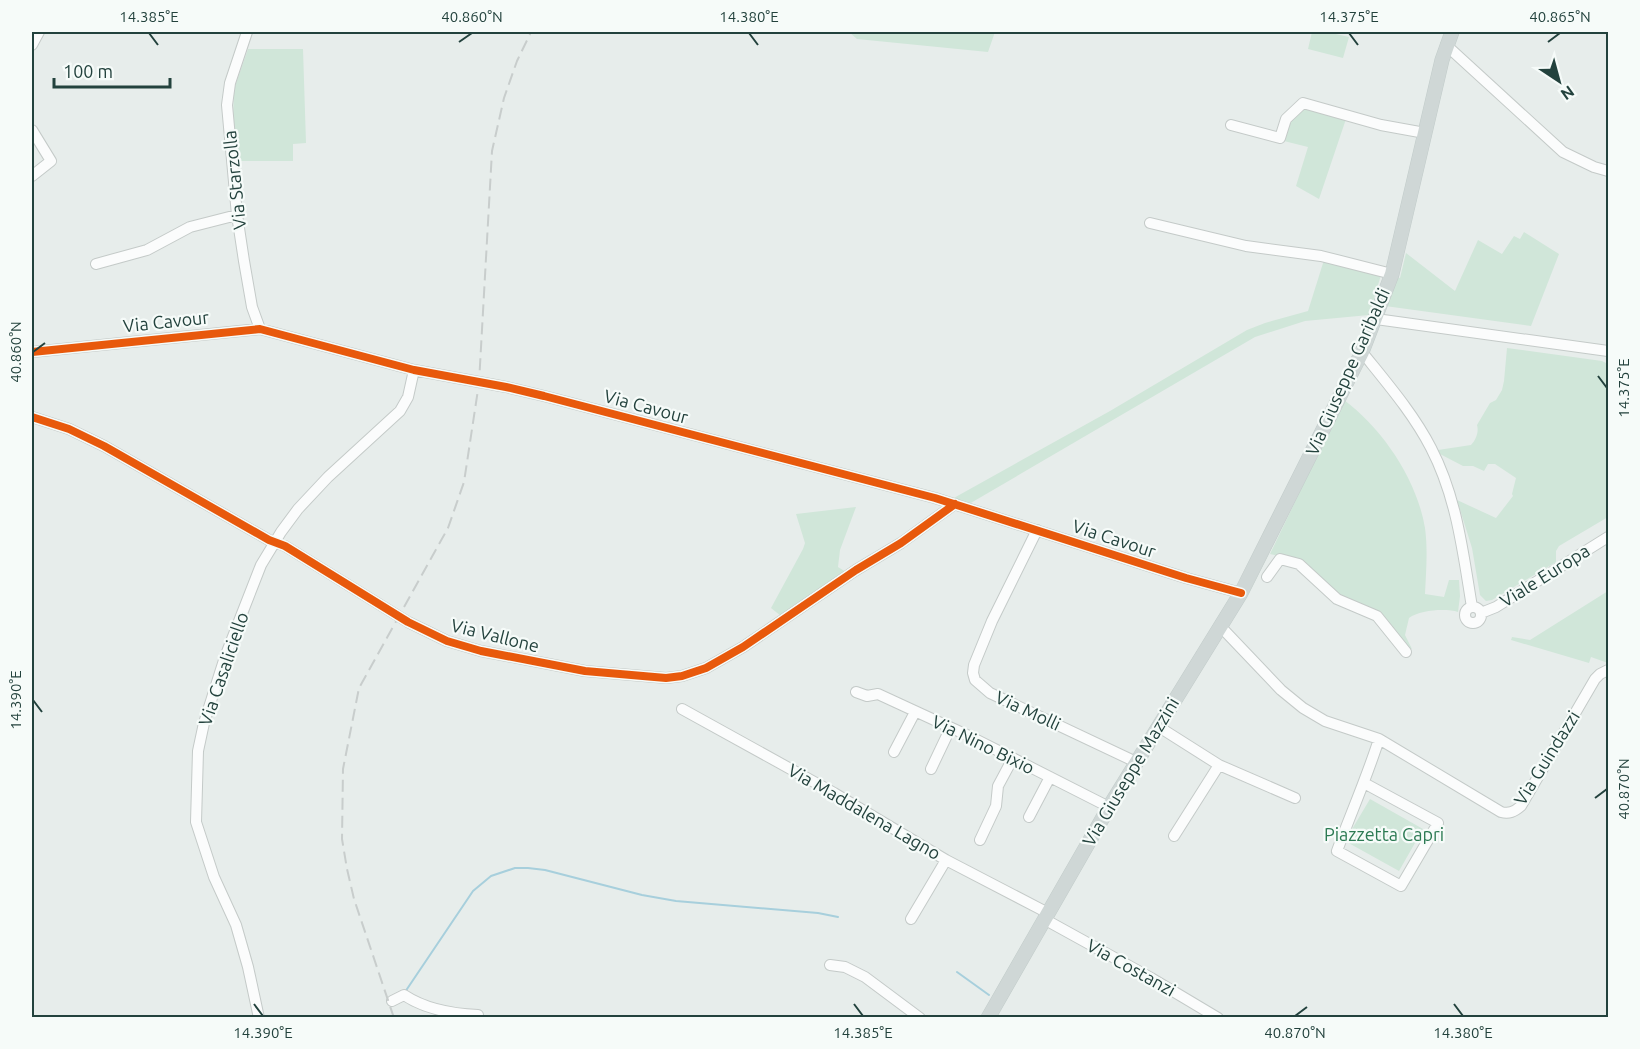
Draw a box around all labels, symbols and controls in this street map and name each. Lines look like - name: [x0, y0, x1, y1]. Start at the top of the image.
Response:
- text: 14.385°E: [119, 8, 179, 25]
- text: 40.860°N: [441, 8, 503, 25]
- text: 14.380°E: [719, 8, 779, 25]
- text: 14.375°E: [1319, 8, 1379, 25]
- text: 40.865°N: [1529, 8, 1591, 25]
- scale bar: [54, 51, 170, 89]
- north arrow: [1529, 51, 1589, 111]
- text: 100 m: [63, 61, 113, 81]
- text: N: [1558, 82, 1578, 104]
- street label: Via Starzolla: [219, 129, 249, 231]
- street label: Via Giuseppe Garibaldi: [1301, 285, 1393, 458]
- street label: Via Cavour: [122, 307, 210, 335]
- text: 40.860°N: [7, 321, 24, 383]
- text: 14.375°E: [1615, 358, 1632, 418]
- street label: Via Cavour: [602, 385, 691, 427]
- street label: Via Cavour: [1070, 515, 1159, 561]
- street label: Viale Europa: [1496, 540, 1593, 611]
- street label: Via Casaliciello: [194, 609, 252, 728]
- street label: Via Vallone: [449, 614, 541, 656]
- text: 14.390°E: [7, 670, 24, 730]
- street label: Via Molli: [993, 686, 1064, 734]
- street label: Via Giuseppe Mazzini: [1078, 694, 1182, 849]
- street label: Via Guindazzi: [1509, 707, 1583, 808]
- street label: Via Nino Bixio: [929, 711, 1038, 778]
- text: 40.870°N: [1615, 758, 1632, 820]
- street label: Via Maddalena Lagno: [785, 759, 944, 863]
- park label: Piazzetta Capri: [1324, 824, 1444, 844]
- street label: Via Costanzi: [1084, 935, 1179, 1000]
- text: 14.390°E: [233, 1024, 293, 1041]
- text: 14.385°E: [833, 1024, 893, 1041]
- text: 40.870°N: [1264, 1024, 1326, 1041]
- text: 14.380°E: [1433, 1024, 1493, 1041]

